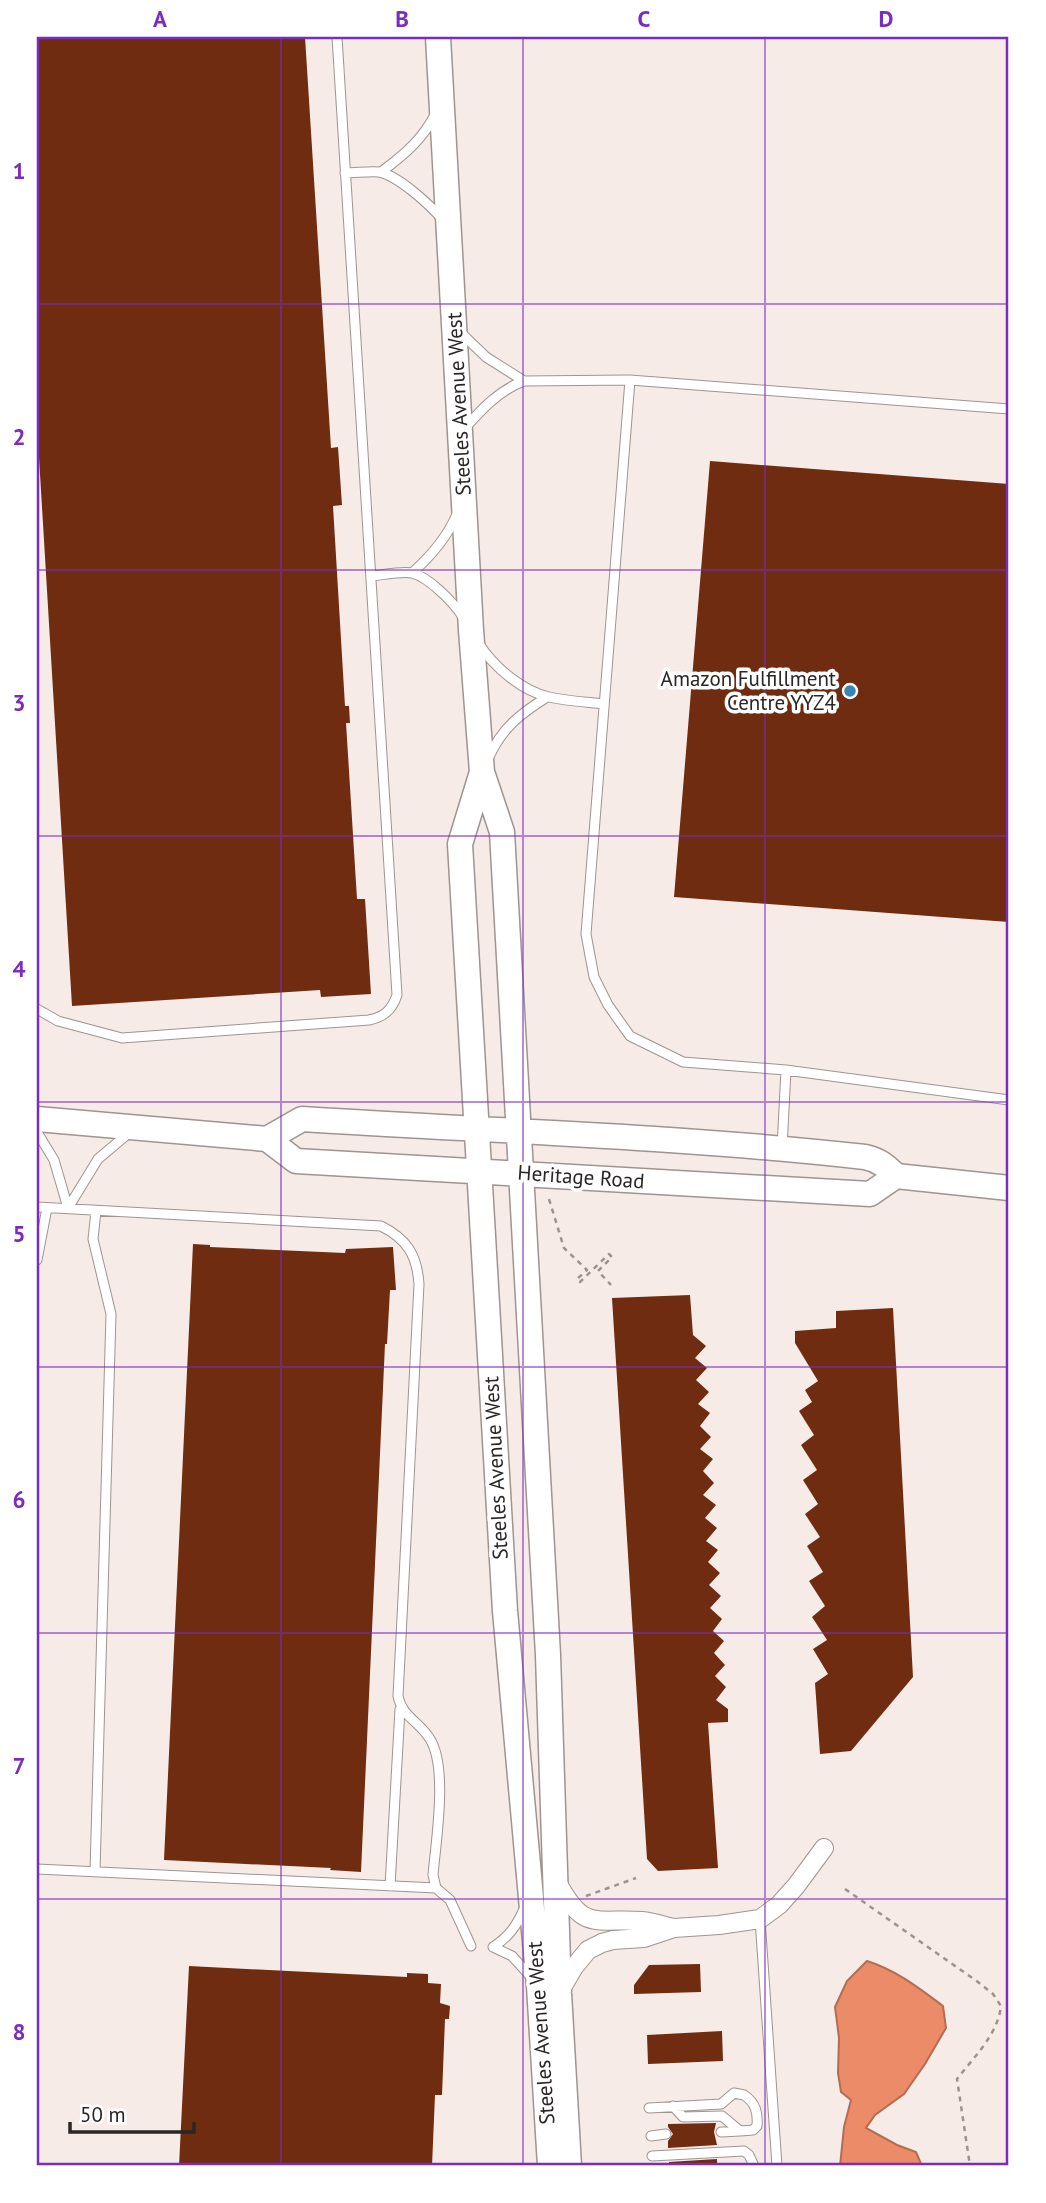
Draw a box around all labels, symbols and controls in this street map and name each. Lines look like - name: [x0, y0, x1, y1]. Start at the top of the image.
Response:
- text: A: [153, 4, 167, 33]
- text: B: [395, 4, 409, 33]
- text: C: [638, 4, 651, 33]
- text: D: [879, 4, 893, 33]
- text: 1: [12, 156, 26, 185]
- street label: Steeles Avenue West: [440, 312, 477, 496]
- text: 2: [12, 422, 26, 451]
- place label: Amazon Fulfillment Centre YYZ4: [661, 665, 836, 716]
- marker: Amazon Fulfillment Centre YYZ4: [842, 683, 858, 699]
- text: 3: [12, 688, 26, 717]
- text: 4: [12, 954, 26, 983]
- street label: Heritage Road: [517, 1159, 645, 1194]
- text: 5: [12, 1219, 26, 1248]
- street label: Steeles Avenue West: [477, 1376, 514, 1560]
- text: 6: [12, 1485, 26, 1514]
- text: 7: [12, 1751, 26, 1780]
- street label: Steeles Avenue West: [521, 1940, 560, 2126]
- text: 8: [12, 2017, 26, 2046]
- scale bar: [70, 2091, 194, 2135]
- text: 50 m: [80, 2101, 126, 2128]

